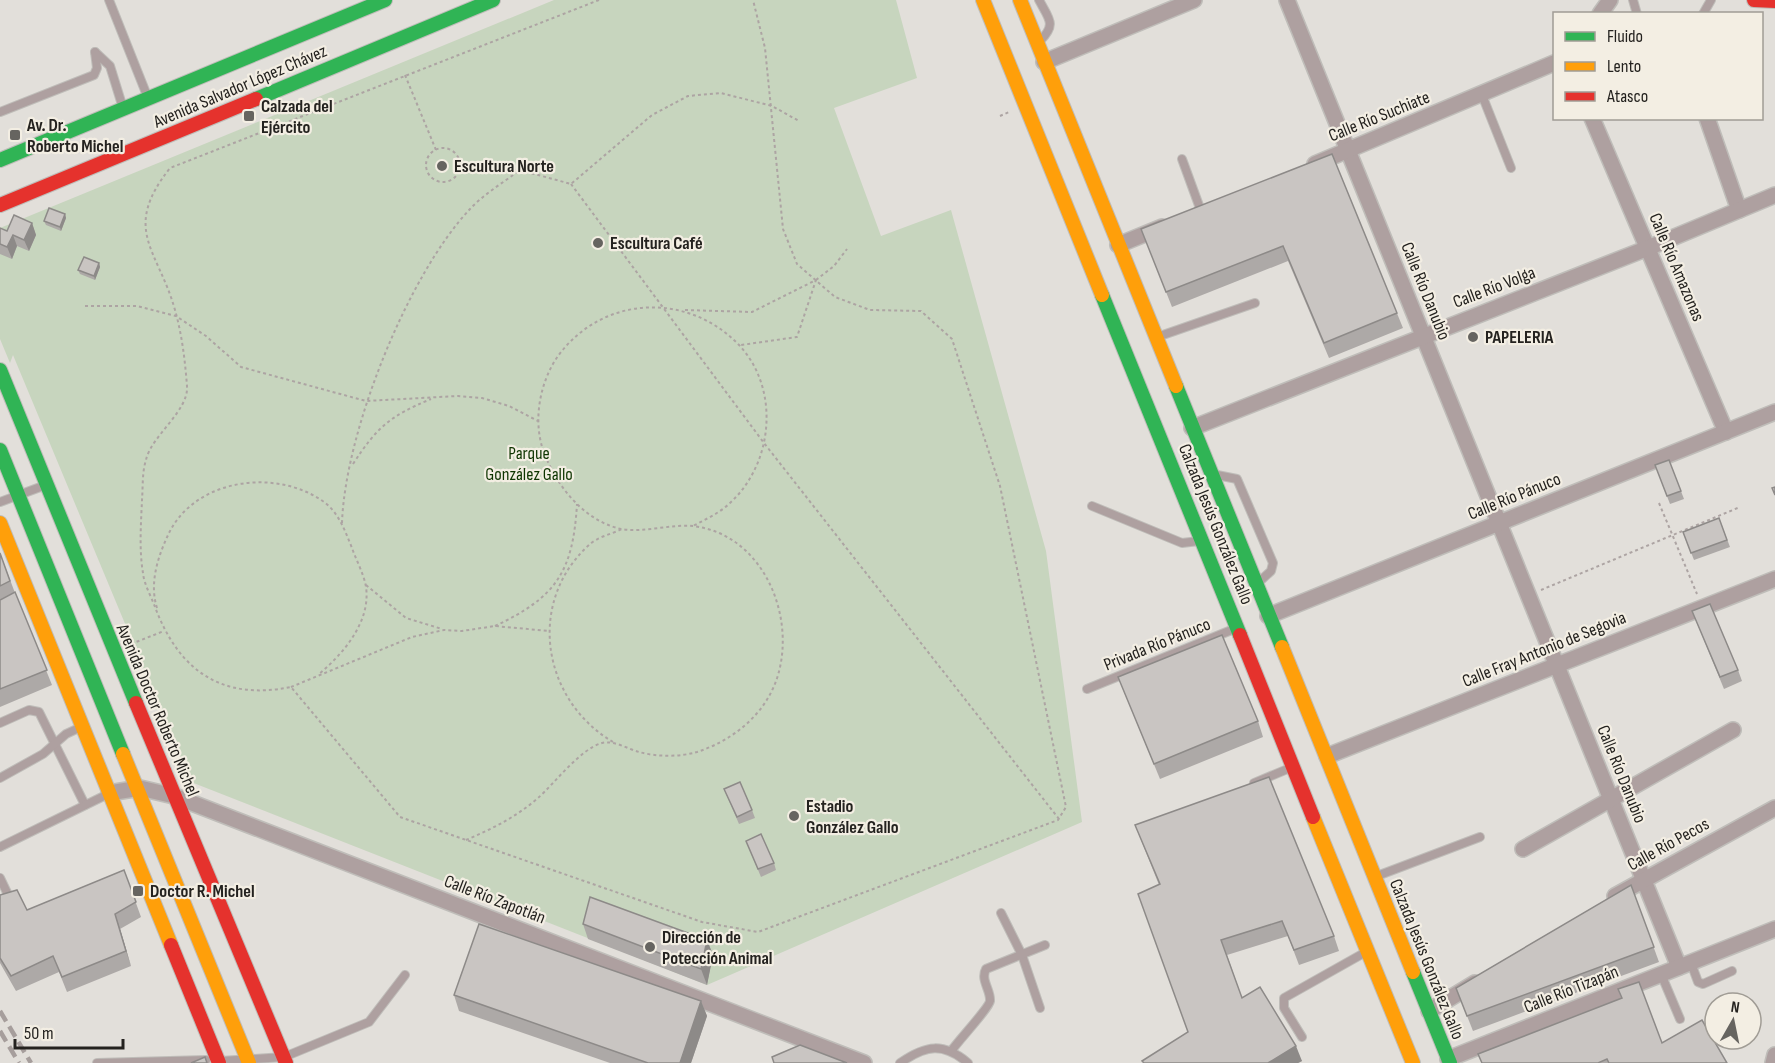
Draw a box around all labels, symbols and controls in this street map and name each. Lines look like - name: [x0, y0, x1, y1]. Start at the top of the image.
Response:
- legend: [1553, 12, 1763, 120]
- text: Fluido: [1607, 26, 1643, 47]
- street label: Avenida Salvador López Chávez: [149, 40, 330, 133]
- text: Lento: [1607, 56, 1641, 77]
- text: Atasco: [1606, 86, 1648, 107]
- street label: Calle Río Suchiate: [1326, 87, 1433, 146]
- place label: Calzada del Ejército: [261, 96, 333, 138]
- marker: Calzada del Ejército: [242, 109, 256, 123]
- place label: Av. Dr. Roberto Michel: [26, 115, 123, 157]
- marker: Av. Dr. Roberto Michel: [8, 128, 22, 142]
- place label: Escultura Norte: [454, 156, 554, 177]
- marker: Escultura Norte: [435, 159, 449, 173]
- street label: Calle Río Amazonas: [1644, 210, 1709, 324]
- place label: Escultura Café: [610, 233, 703, 254]
- marker: Escultura Café: [591, 236, 605, 250]
- street label: Calle Río Danubio: [1396, 239, 1455, 343]
- street label: Calle Río Volga: [1450, 262, 1538, 313]
- place label: PAPELERIA: [1485, 327, 1554, 348]
- marker: PAPELERIA: [1466, 330, 1480, 344]
- street label: Calzada Jesús González Gallo: [1174, 441, 1257, 607]
- park label: Parque González Gallo: [485, 443, 573, 485]
- street label: Calle Río Pánuco: [1465, 468, 1564, 525]
- street label: Calle Fray Antonio de Segovia: [1459, 607, 1629, 692]
- street label: Privada Río Pánuco: [1101, 614, 1214, 675]
- street label: Avenida Doctor Roberto Michel: [111, 620, 203, 799]
- street label: Calle Río Danubio: [1592, 722, 1651, 826]
- place label: Estadio González Gallo: [806, 796, 899, 838]
- marker: Estadio González Gallo: [787, 809, 801, 823]
- street label: Calle Río Pecos: [1624, 813, 1713, 875]
- street label: Calle Río Zapotlán: [441, 871, 548, 928]
- street label: Calzada Jesús González Gallo: [1385, 876, 1468, 1042]
- place label: Doctor R. Michel: [150, 881, 255, 902]
- marker: Doctor R. Michel: [131, 884, 145, 898]
- place label: Dirección de Potección Animal: [662, 927, 772, 969]
- marker: Dirección de Potección Animal: [643, 940, 657, 954]
- street label: Calle Río Tizapán: [1521, 961, 1622, 1018]
- north arrow: [1703, 991, 1763, 1051]
- text: N: [1729, 998, 1741, 1018]
- scale bar: [15, 1012, 123, 1050]
- text: 50 m: [24, 1023, 54, 1044]

